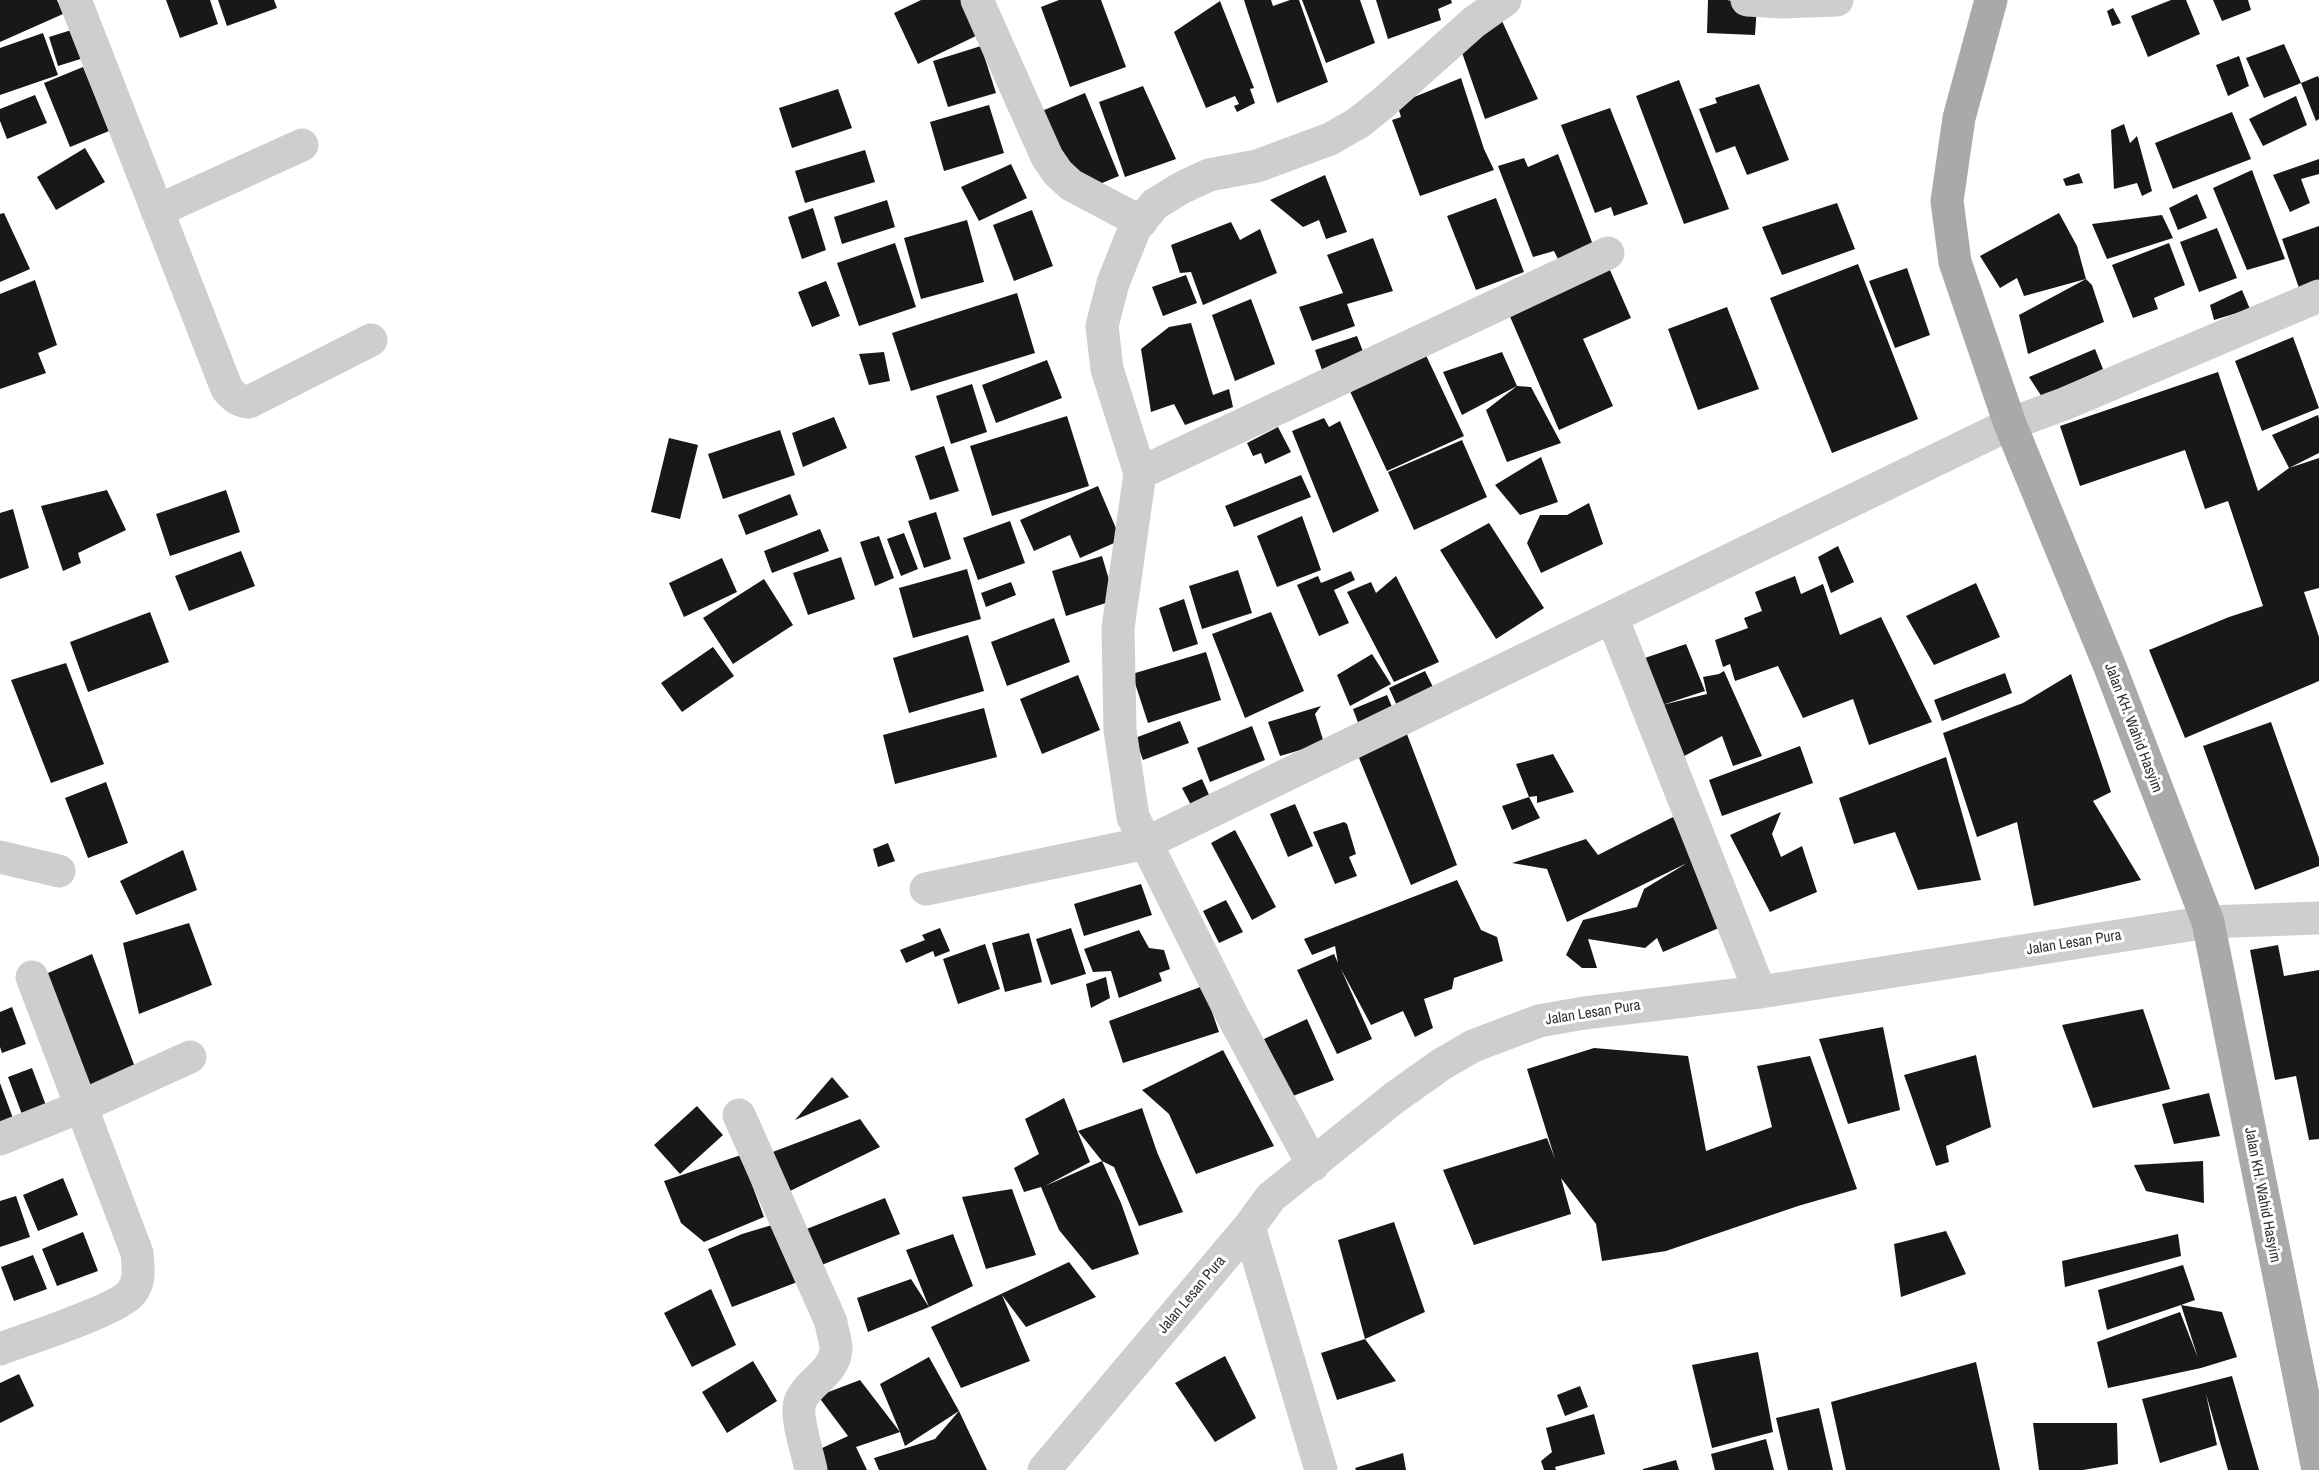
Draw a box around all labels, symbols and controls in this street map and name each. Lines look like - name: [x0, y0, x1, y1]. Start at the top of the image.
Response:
- street label: Jalan KH. Wahid Hasyim: [2100, 661, 2166, 795]
- street label: Jalan Lesan Pura: [2025, 927, 2123, 959]
- street label: Jalan Lesan Pura: [1544, 997, 1642, 1029]
- street label: Jalan KH. Wahid Hasyim: [2240, 1126, 2284, 1264]
- street label: Jalan Lesan Pura: [1154, 1253, 1230, 1337]

